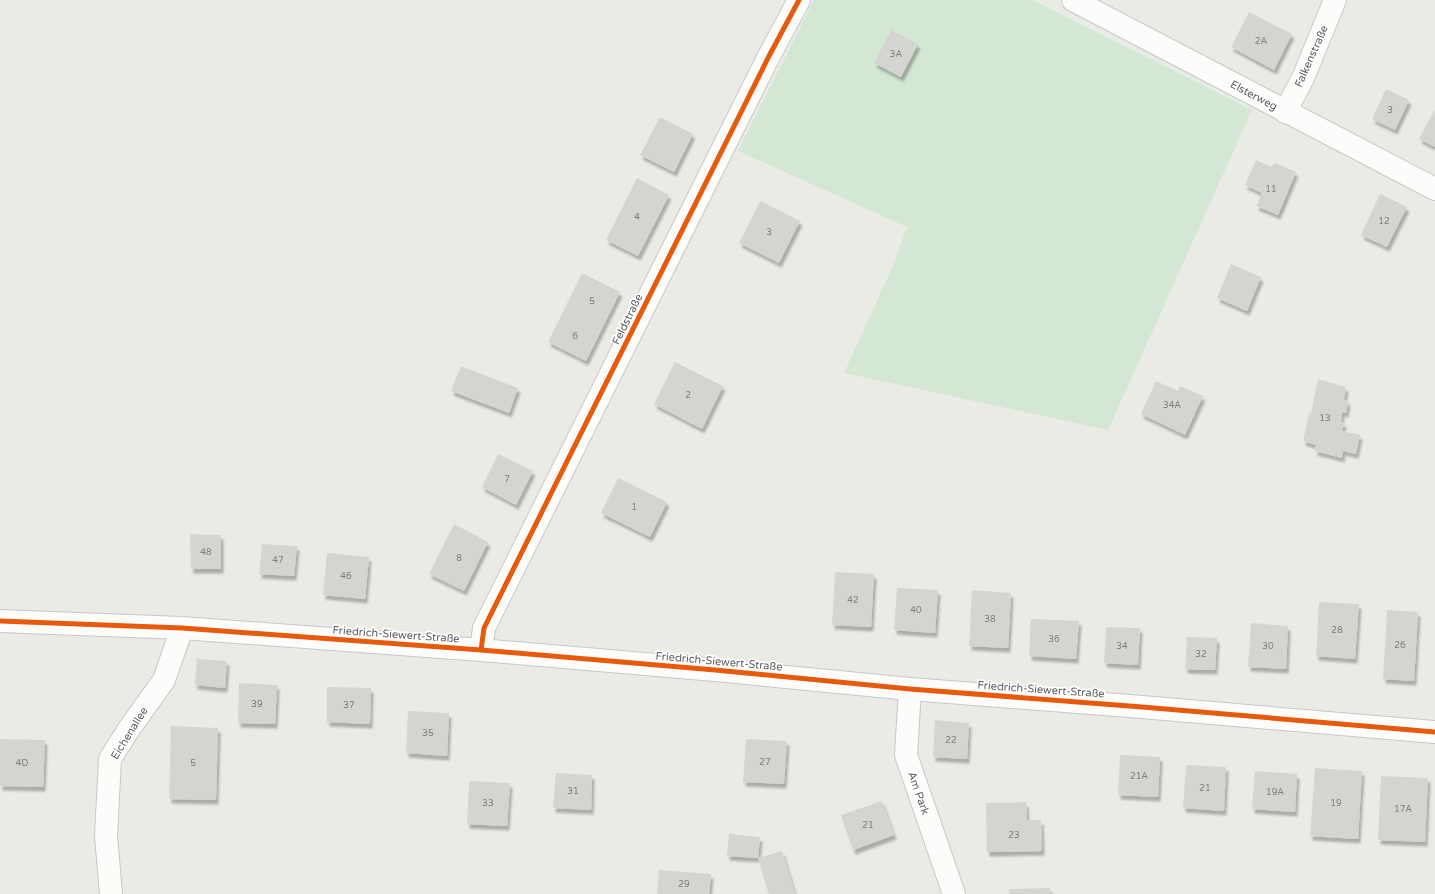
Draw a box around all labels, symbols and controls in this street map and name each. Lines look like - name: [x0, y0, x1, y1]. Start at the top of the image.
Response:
- street label: Falkenstraße: [1292, 23, 1331, 89]
- house number: 2A: [1255, 36, 1267, 47]
- house number: 3A: [890, 49, 902, 60]
- street label: Elsterweg: [1228, 78, 1280, 113]
- house number: 3: [1387, 105, 1393, 116]
- house number: 11: [1265, 184, 1277, 195]
- house number: 4: [634, 212, 640, 223]
- house number: 12: [1378, 216, 1390, 227]
- house number: 3: [766, 227, 772, 238]
- street label: Feldstraße: [610, 292, 645, 347]
- house number: 5: [589, 296, 595, 307]
- house number: 6: [572, 331, 578, 342]
- house number: 2: [685, 390, 691, 401]
- house number: 34A: [1163, 400, 1181, 411]
- house number: 13: [1319, 413, 1331, 424]
- house number: 7: [504, 474, 510, 485]
- house number: 1: [631, 502, 637, 513]
- house number: 48: [200, 547, 212, 558]
- house number: 8: [456, 553, 462, 564]
- house number: 47: [272, 555, 284, 566]
- house number: 46: [340, 571, 352, 582]
- house number: 42: [847, 595, 859, 606]
- house number: 40: [910, 605, 922, 616]
- house number: 38: [984, 614, 996, 625]
- street label: Friedrich-Siewert-Straße: [332, 624, 460, 645]
- house number: 28: [1331, 625, 1343, 636]
- house number: 36: [1048, 634, 1060, 645]
- house number: 26: [1394, 640, 1406, 651]
- house number: 34: [1116, 641, 1128, 652]
- house number: 30: [1262, 641, 1274, 652]
- street label: Friedrich-Siewert-Straße: [655, 649, 783, 674]
- house number: 32: [1195, 649, 1207, 660]
- street label: Friedrich-Siewert-Straße: [977, 679, 1105, 700]
- house number: 39: [251, 699, 263, 710]
- house number: 37: [343, 700, 355, 711]
- street label: Eichenallee: [108, 705, 151, 762]
- house number: 35: [422, 728, 434, 739]
- house number: 22: [945, 735, 957, 746]
- house number: 27: [759, 757, 771, 768]
- house number: 4D: [16, 758, 28, 769]
- house number: 5: [190, 758, 196, 769]
- street label: Am Park: [905, 770, 932, 816]
- house number: 21A: [1130, 771, 1148, 782]
- house number: 21: [1199, 783, 1211, 794]
- house number: 31: [567, 786, 579, 797]
- house number: 19A: [1266, 787, 1284, 798]
- house number: 33: [482, 798, 494, 809]
- house number: 19: [1330, 798, 1342, 809]
- house number: 17A: [1394, 804, 1412, 815]
- house number: 21: [862, 820, 874, 831]
- house number: 23: [1008, 830, 1020, 841]
- house number: 29: [678, 879, 690, 890]

